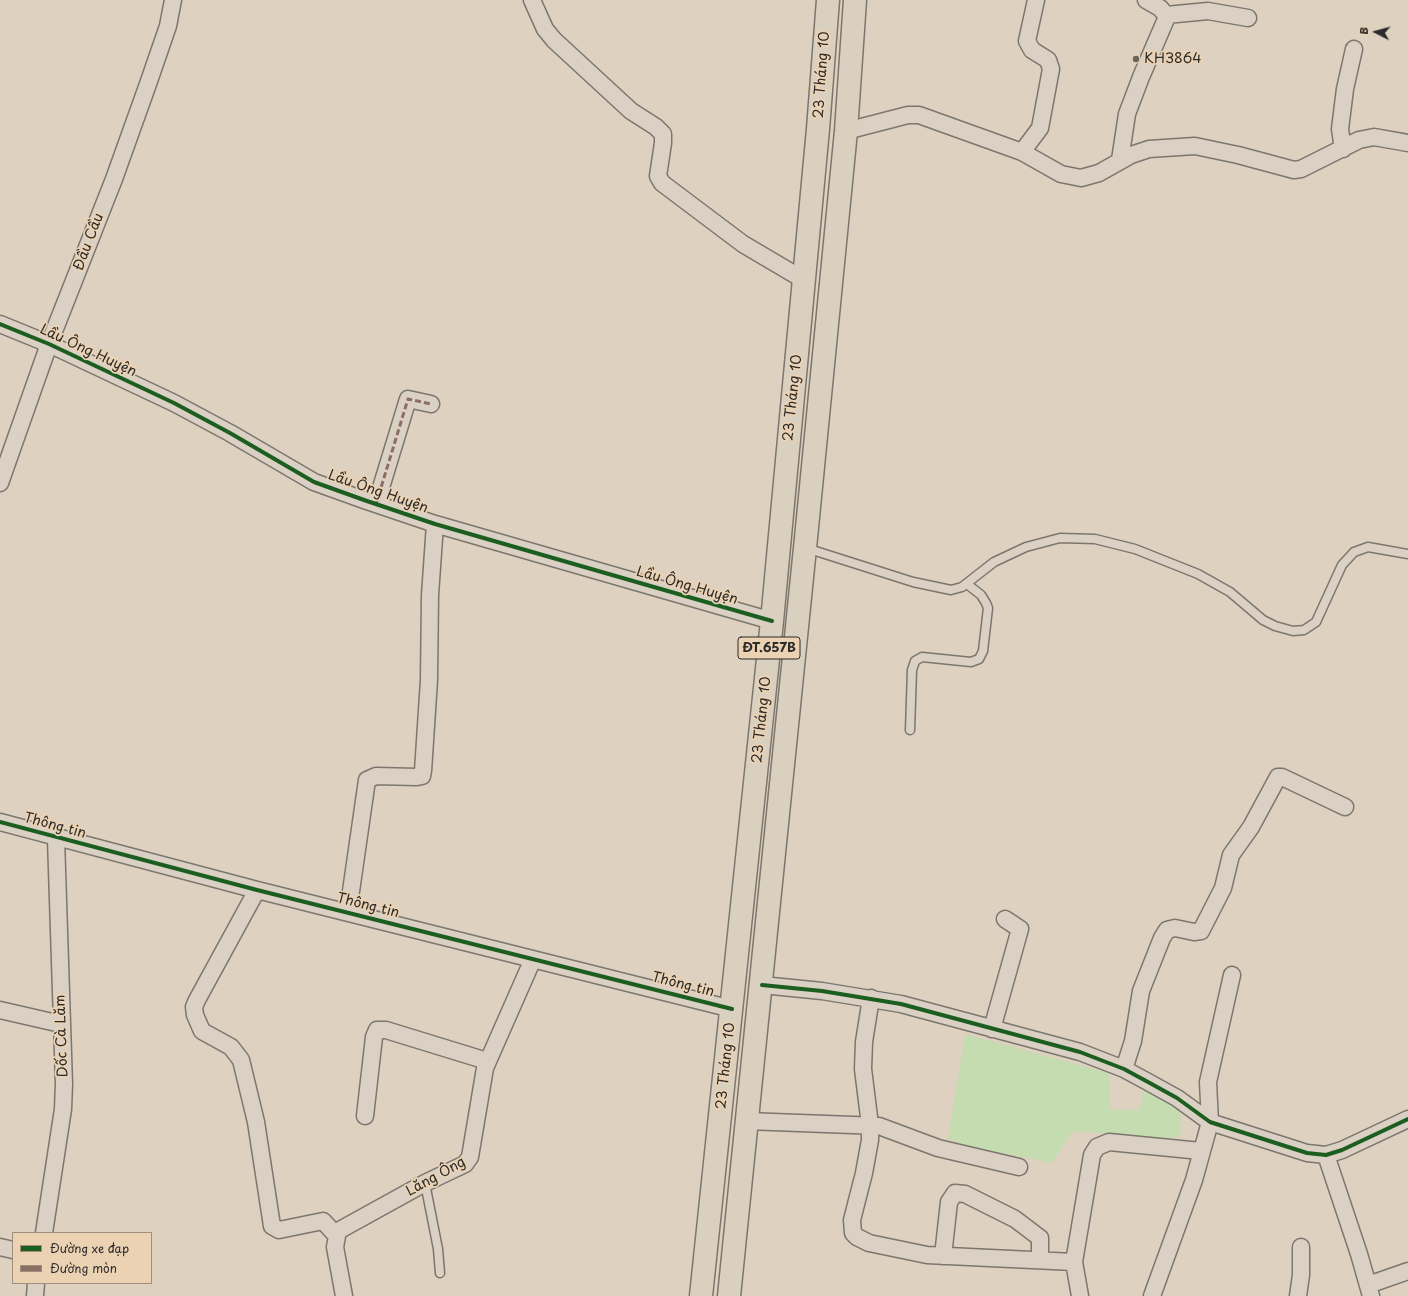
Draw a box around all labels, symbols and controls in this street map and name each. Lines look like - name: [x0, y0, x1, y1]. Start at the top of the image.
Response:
- north arrow: [1356, 12, 1396, 52]
- text: B: [1355, 26, 1372, 35]
- street label: 23 Tháng 10: [811, 31, 833, 119]
- place label: KH3864: [1144, 51, 1202, 67]
- marker: KH3864: [1131, 54, 1141, 64]
- street label: Đầu Cầu: [70, 211, 108, 273]
- street label: Lầu Ông Huyện: [37, 321, 139, 381]
- street label: 23 Tháng 10: [780, 354, 806, 442]
- street label: Lầu Ông Huyện: [326, 467, 430, 517]
- street label: Lầu Ông Huyện: [634, 563, 740, 609]
- road number: ĐT.657B: [738, 637, 800, 659]
- street label: 23 Tháng 10: [749, 676, 775, 764]
- street label: Thông tin: [22, 810, 88, 842]
- street label: Thông tin: [335, 890, 401, 922]
- street label: Thông tin: [650, 969, 716, 1001]
- street label: Dốc Cà Lăm: [52, 994, 72, 1078]
- street label: 23 Tháng 10: [713, 1022, 739, 1110]
- street label: Lăng Ông: [403, 1154, 469, 1200]
- legend: [12, 1232, 152, 1284]
- text: Đường xe đạp: [50, 1239, 129, 1257]
- text: Đường mòn: [50, 1259, 117, 1277]

